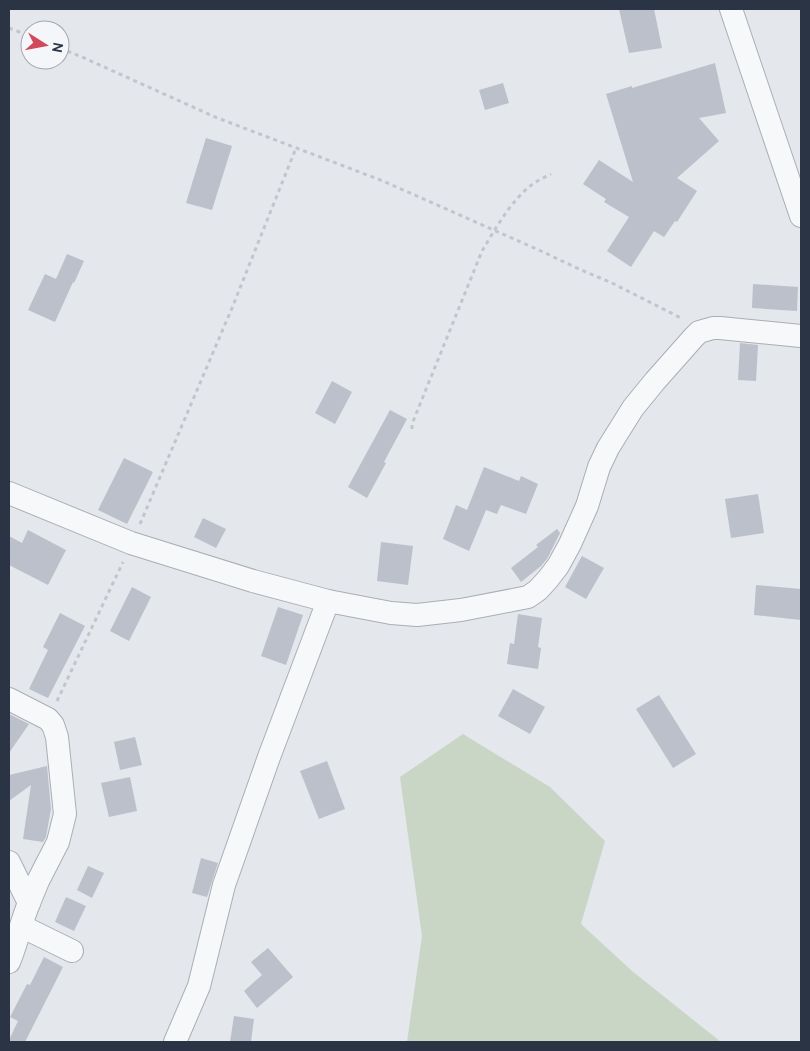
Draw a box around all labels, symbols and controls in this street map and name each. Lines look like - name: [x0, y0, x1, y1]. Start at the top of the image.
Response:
- north arrow: [20, 20, 70, 70]
- text: N: [48, 41, 68, 54]

